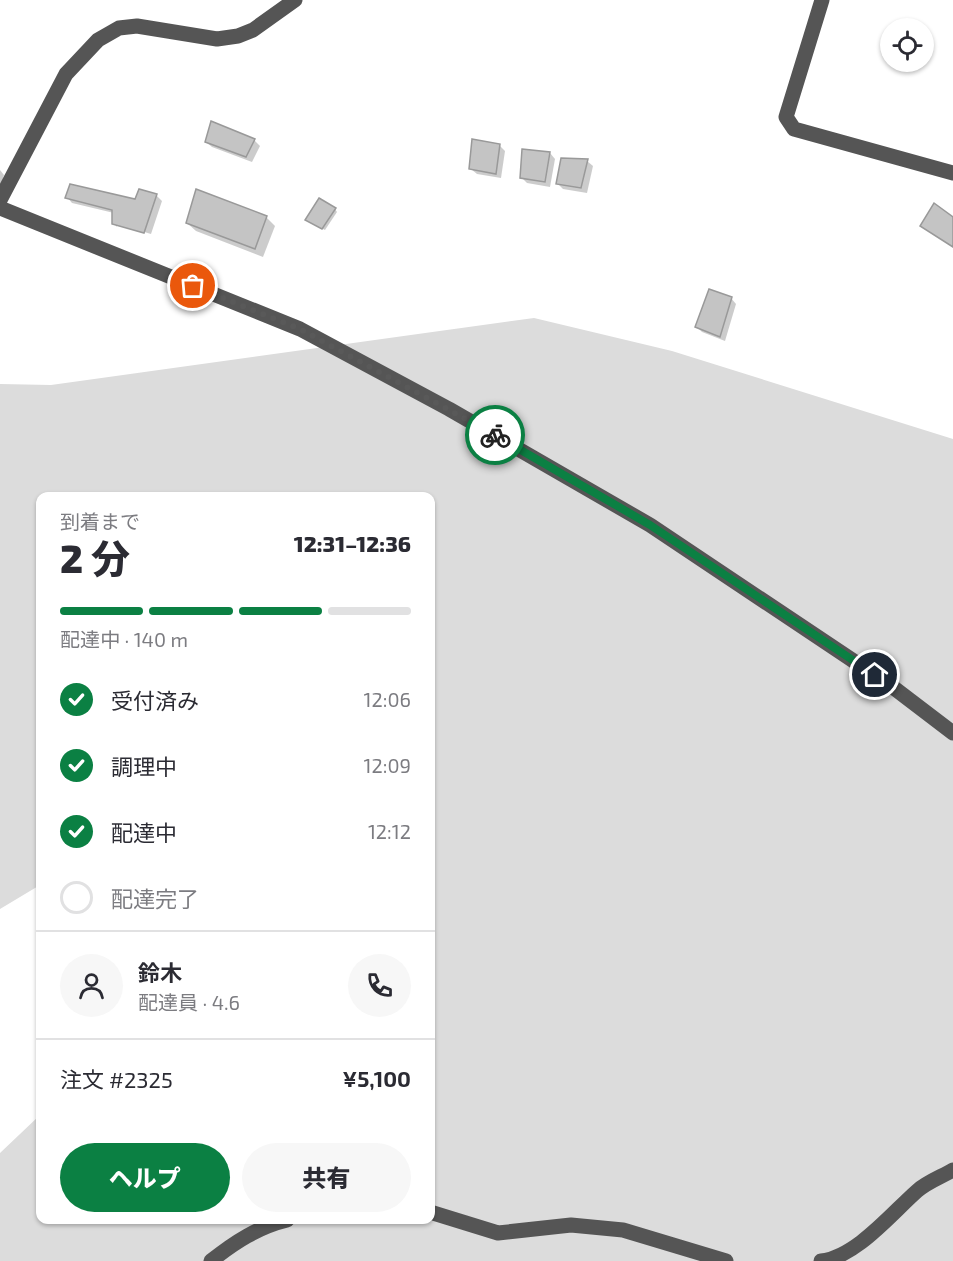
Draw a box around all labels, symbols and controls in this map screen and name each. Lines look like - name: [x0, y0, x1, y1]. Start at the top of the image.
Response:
- map controls: [880, 18, 934, 72]
- button: locate: [880, 18, 934, 72]
- pin: [167, 260, 218, 311]
- icon: bag: [176, 269, 209, 302]
- courier: [465, 405, 525, 465]
- icon: bike: [479, 419, 512, 452]
- text: 到着まで: [60, 509, 140, 533]
- text: 12:31–12:36: [294, 530, 411, 556]
- text: 2 分: [60, 534, 130, 581]
- text: 配達中 · 140 m: [60, 627, 188, 651]
- pin: [849, 649, 900, 700]
- icon: home: [858, 658, 891, 691]
- icon: check: [60, 683, 93, 716]
- text: 受付済み: [111, 687, 199, 713]
- text: 12:06: [364, 687, 411, 711]
- icon: check: [60, 749, 93, 782]
- text: 調理中: [111, 753, 177, 779]
- text: 12:09: [364, 753, 411, 777]
- icon: check: [60, 815, 93, 848]
- text: 配達中: [111, 819, 177, 845]
- text: 12:12: [368, 819, 411, 843]
- text: 配達完了: [111, 885, 199, 911]
- button: person: [60, 954, 123, 1017]
- button: phone: [348, 954, 411, 1017]
- text: 鈴木: [138, 959, 182, 985]
- text: 配達員 · 4.6: [138, 990, 240, 1014]
- text: ¥5,100: [343, 1065, 411, 1091]
- text: 注文 #2325: [60, 1066, 173, 1092]
- button: ヘルプ: [60, 1143, 230, 1212]
- button: 共有: [242, 1143, 411, 1212]

